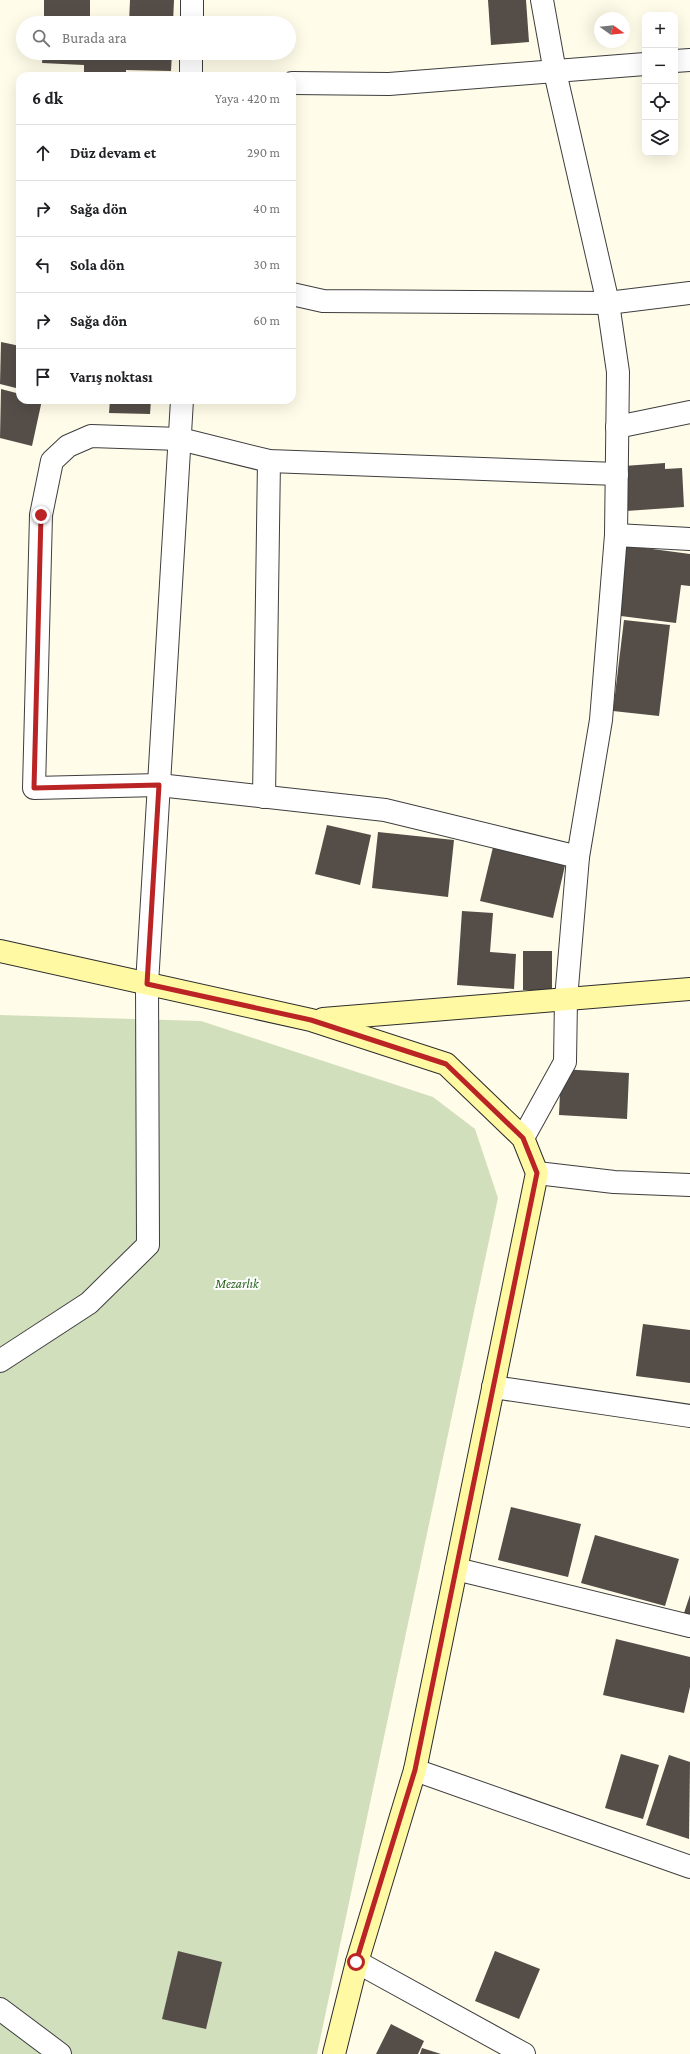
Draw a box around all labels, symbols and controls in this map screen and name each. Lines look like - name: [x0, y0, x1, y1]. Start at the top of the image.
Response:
- north arrow: [594, 12, 630, 48]
- map controls: [642, 12, 678, 156]
- button: +: [642, 12, 678, 48]
- search box: [16, 16, 296, 60]
- icon: search: [30, 27, 52, 49]
- text: Burada ara: [62, 30, 127, 46]
- button: −: [642, 48, 678, 84]
- button: locate: [642, 84, 678, 120]
- text: 6 dk: [32, 89, 63, 108]
- text: Yaya · 420 m: [215, 91, 280, 106]
- button: layers: [642, 120, 678, 156]
- icon: ahead: [32, 142, 54, 164]
- text: Düz devam et: [70, 145, 156, 161]
- text: 290 m: [247, 145, 280, 160]
- icon: right: [32, 198, 54, 220]
- text: Sağa dön: [70, 201, 127, 217]
- text: 40 m: [253, 201, 280, 216]
- icon: left: [32, 254, 54, 276]
- text: Sola dön: [70, 257, 125, 273]
- text: 30 m: [254, 257, 280, 272]
- icon: right: [32, 310, 54, 332]
- text: Sağa dön: [70, 313, 127, 329]
- text: 60 m: [253, 313, 280, 328]
- icon: arrive: [32, 366, 54, 388]
- text: Varış noktası: [70, 369, 153, 385]
- route end: [32, 506, 50, 524]
- park label: Mezarlık: [214, 1276, 260, 1291]
- route start: [347, 1953, 365, 1971]

